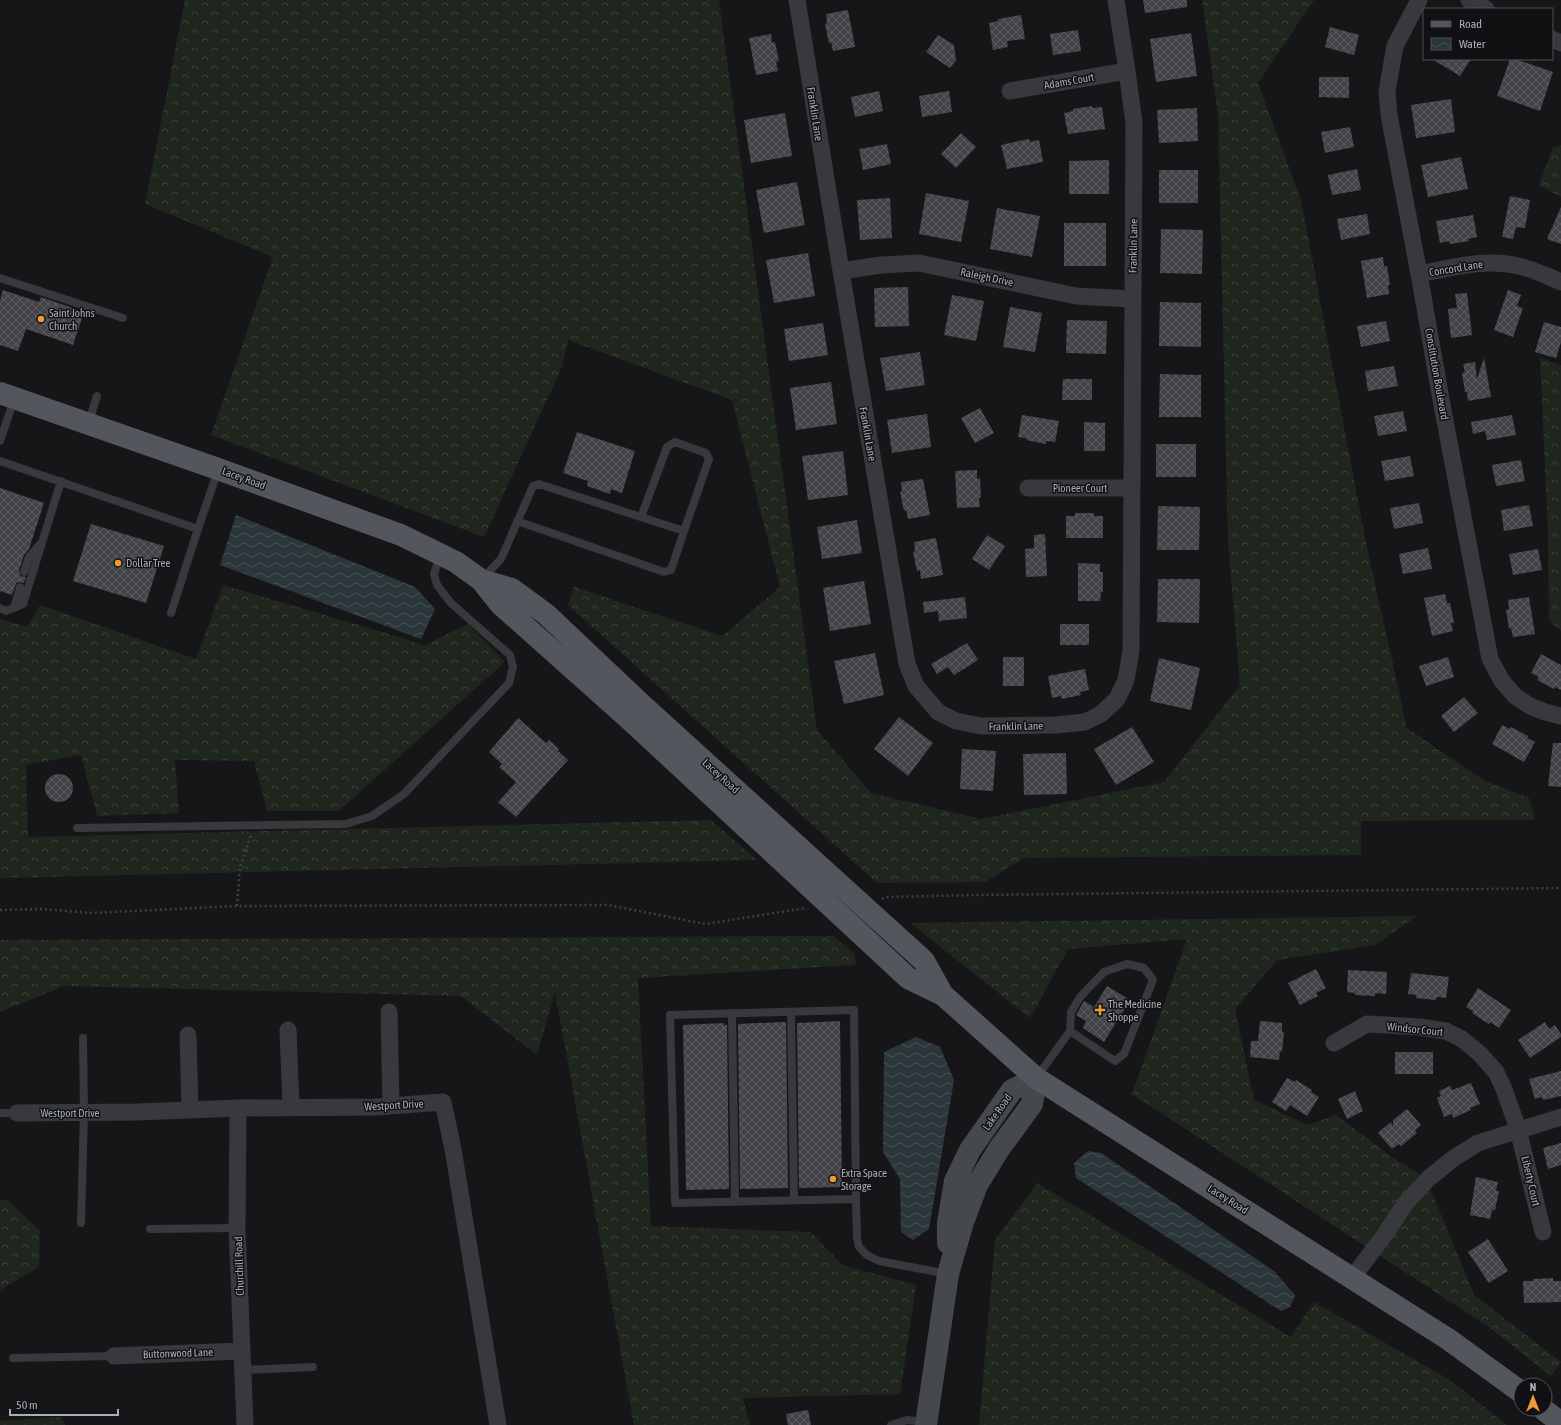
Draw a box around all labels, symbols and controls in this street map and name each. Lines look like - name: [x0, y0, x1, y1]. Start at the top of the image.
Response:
- legend: [1423, 8, 1553, 60]
- text: Road: [1459, 17, 1482, 31]
- text: Water: [1459, 37, 1486, 51]
- street label: Adams Court: [1043, 71, 1095, 91]
- street label: Franklin Lane: [805, 86, 825, 142]
- street label: Franklin Lane: [1127, 219, 1139, 273]
- street label: Concord Lane: [1428, 258, 1484, 278]
- street label: Raleigh Drive: [959, 266, 1015, 288]
- place label: Saint Johns Church: [49, 307, 95, 332]
- marker: Saint Johns Church: [36, 314, 46, 324]
- street label: Constitution Boulevard: [1423, 327, 1451, 421]
- street label: Franklin Lane: [857, 406, 879, 462]
- street label: Lacey Road: [221, 465, 267, 491]
- street label: Pioneer Court: [1053, 482, 1107, 494]
- place label: Dollar Tree: [126, 557, 170, 569]
- marker: Dollar Tree: [113, 558, 123, 568]
- street label: Franklin Lane: [989, 720, 1043, 732]
- street label: Lacey Road: [700, 756, 742, 796]
- place label: The Medicine Shoppe: [1108, 998, 1161, 1023]
- marker: The Medicine Shoppe: [1095, 1005, 1105, 1015]
- street label: Windsor Court: [1386, 1020, 1444, 1038]
- street label: Lake Road: [980, 1092, 1014, 1132]
- street label: Westport Drive: [364, 1097, 424, 1113]
- street label: Westport Drive: [40, 1107, 100, 1119]
- street label: Liberty Court: [1519, 1155, 1543, 1207]
- place label: Extra Space Storage: [841, 1167, 887, 1192]
- marker: Extra Space Storage: [828, 1174, 838, 1184]
- street label: Lacey Road: [1206, 1182, 1250, 1216]
- street label: Churchill Road: [232, 1236, 246, 1296]
- street label: Buttonwood Lane: [143, 1346, 213, 1360]
- north arrow: [1513, 1377, 1553, 1417]
- text: N: [1530, 1381, 1536, 1393]
- scale bar: [10, 1391, 118, 1417]
- text: 50 m: [16, 1398, 38, 1412]

